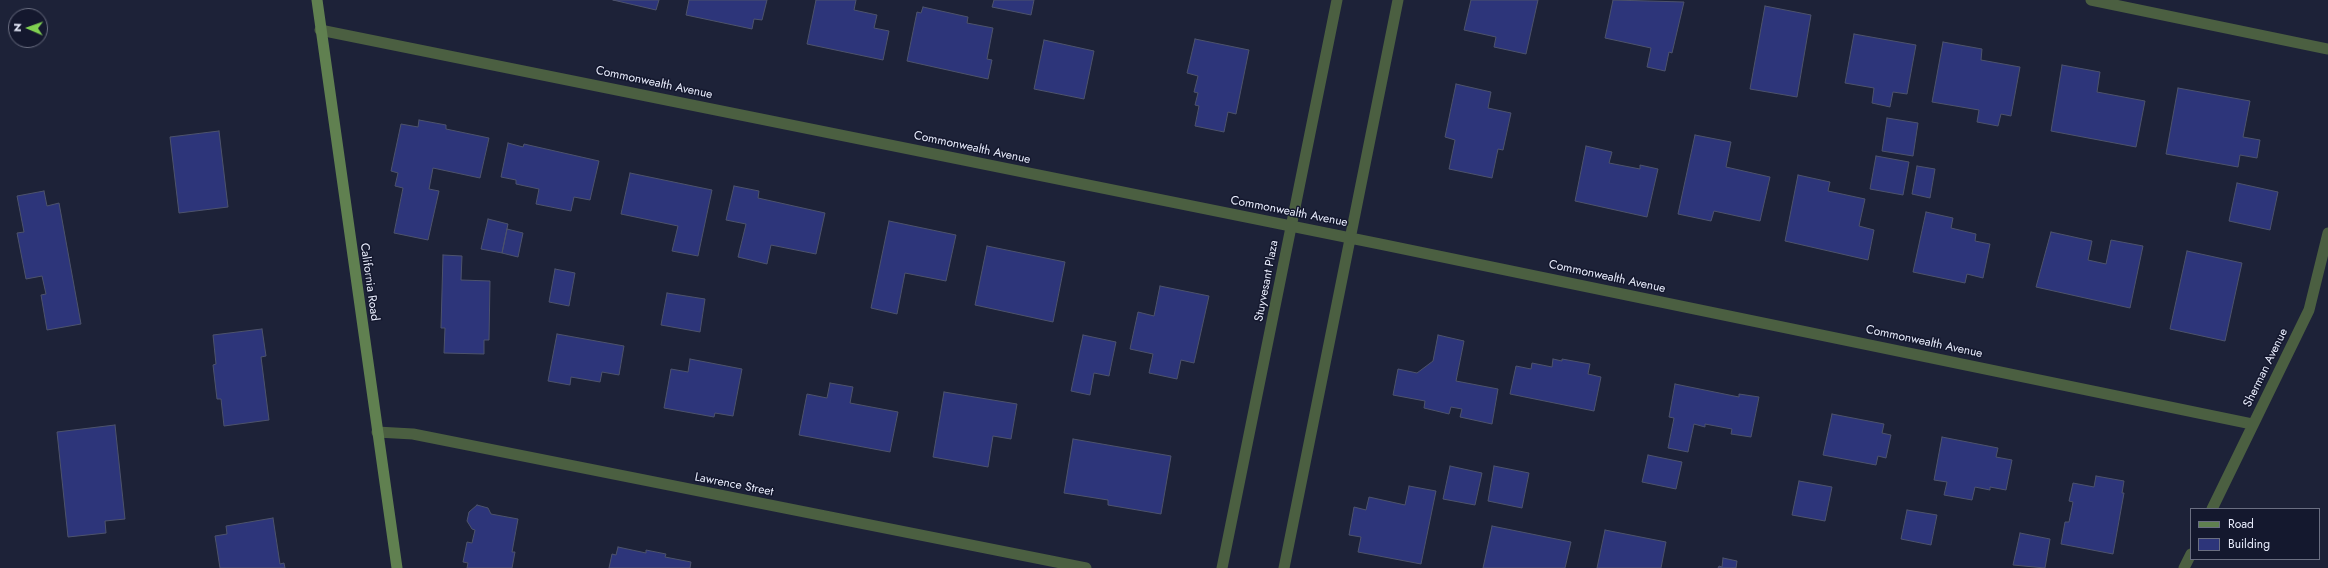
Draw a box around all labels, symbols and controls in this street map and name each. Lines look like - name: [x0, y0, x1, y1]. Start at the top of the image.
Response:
- north arrow: [8, 8, 48, 48]
- text: N: [9, 23, 25, 32]
- street label: Commonwealth Avenue: [594, 64, 714, 102]
- street label: Commonwealth Avenue: [912, 129, 1032, 167]
- street label: Commonwealth Avenue: [1229, 194, 1349, 230]
- street label: Stuyvesant Plaza: [1252, 239, 1282, 323]
- street label: California Road: [356, 242, 382, 322]
- street label: Commonwealth Avenue: [1547, 258, 1667, 296]
- street label: Commonwealth Avenue: [1864, 323, 1984, 361]
- street label: Sherman Avenue: [2241, 326, 2291, 410]
- street label: Lawrence Street: [693, 470, 775, 500]
- legend: [2190, 508, 2320, 560]
- text: Road: [2228, 515, 2254, 533]
- text: Building: [2228, 535, 2270, 553]

